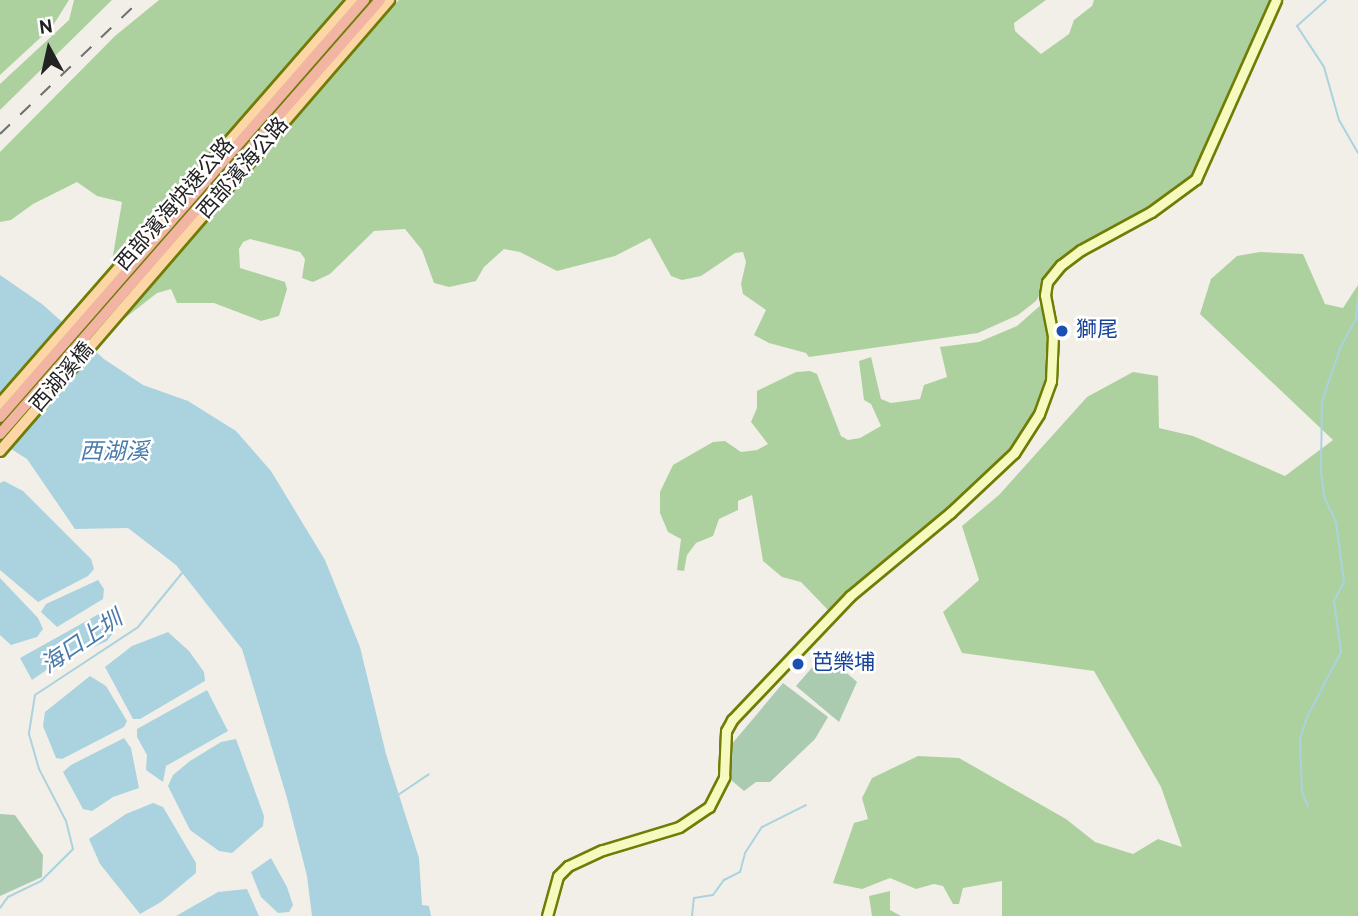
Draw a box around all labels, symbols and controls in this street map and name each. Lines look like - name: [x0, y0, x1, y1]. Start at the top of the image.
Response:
- north arrow: [14, 14, 84, 84]
- text: N: [38, 15, 55, 41]
- street label: 西部濱海公路: [193, 113, 295, 225]
- street label: 西部濱海快速公路: [111, 133, 241, 277]
- place label: 獅尾: [1076, 318, 1118, 344]
- marker: 獅尾: [1054, 323, 1070, 339]
- street label: 西湖溪橋: [26, 338, 100, 418]
- water label: 西湖溪: [80, 440, 148, 468]
- water label: 海口上圳: [37, 607, 129, 681]
- place label: 芭樂埔: [812, 651, 875, 677]
- marker: 芭樂埔: [790, 656, 806, 672]

